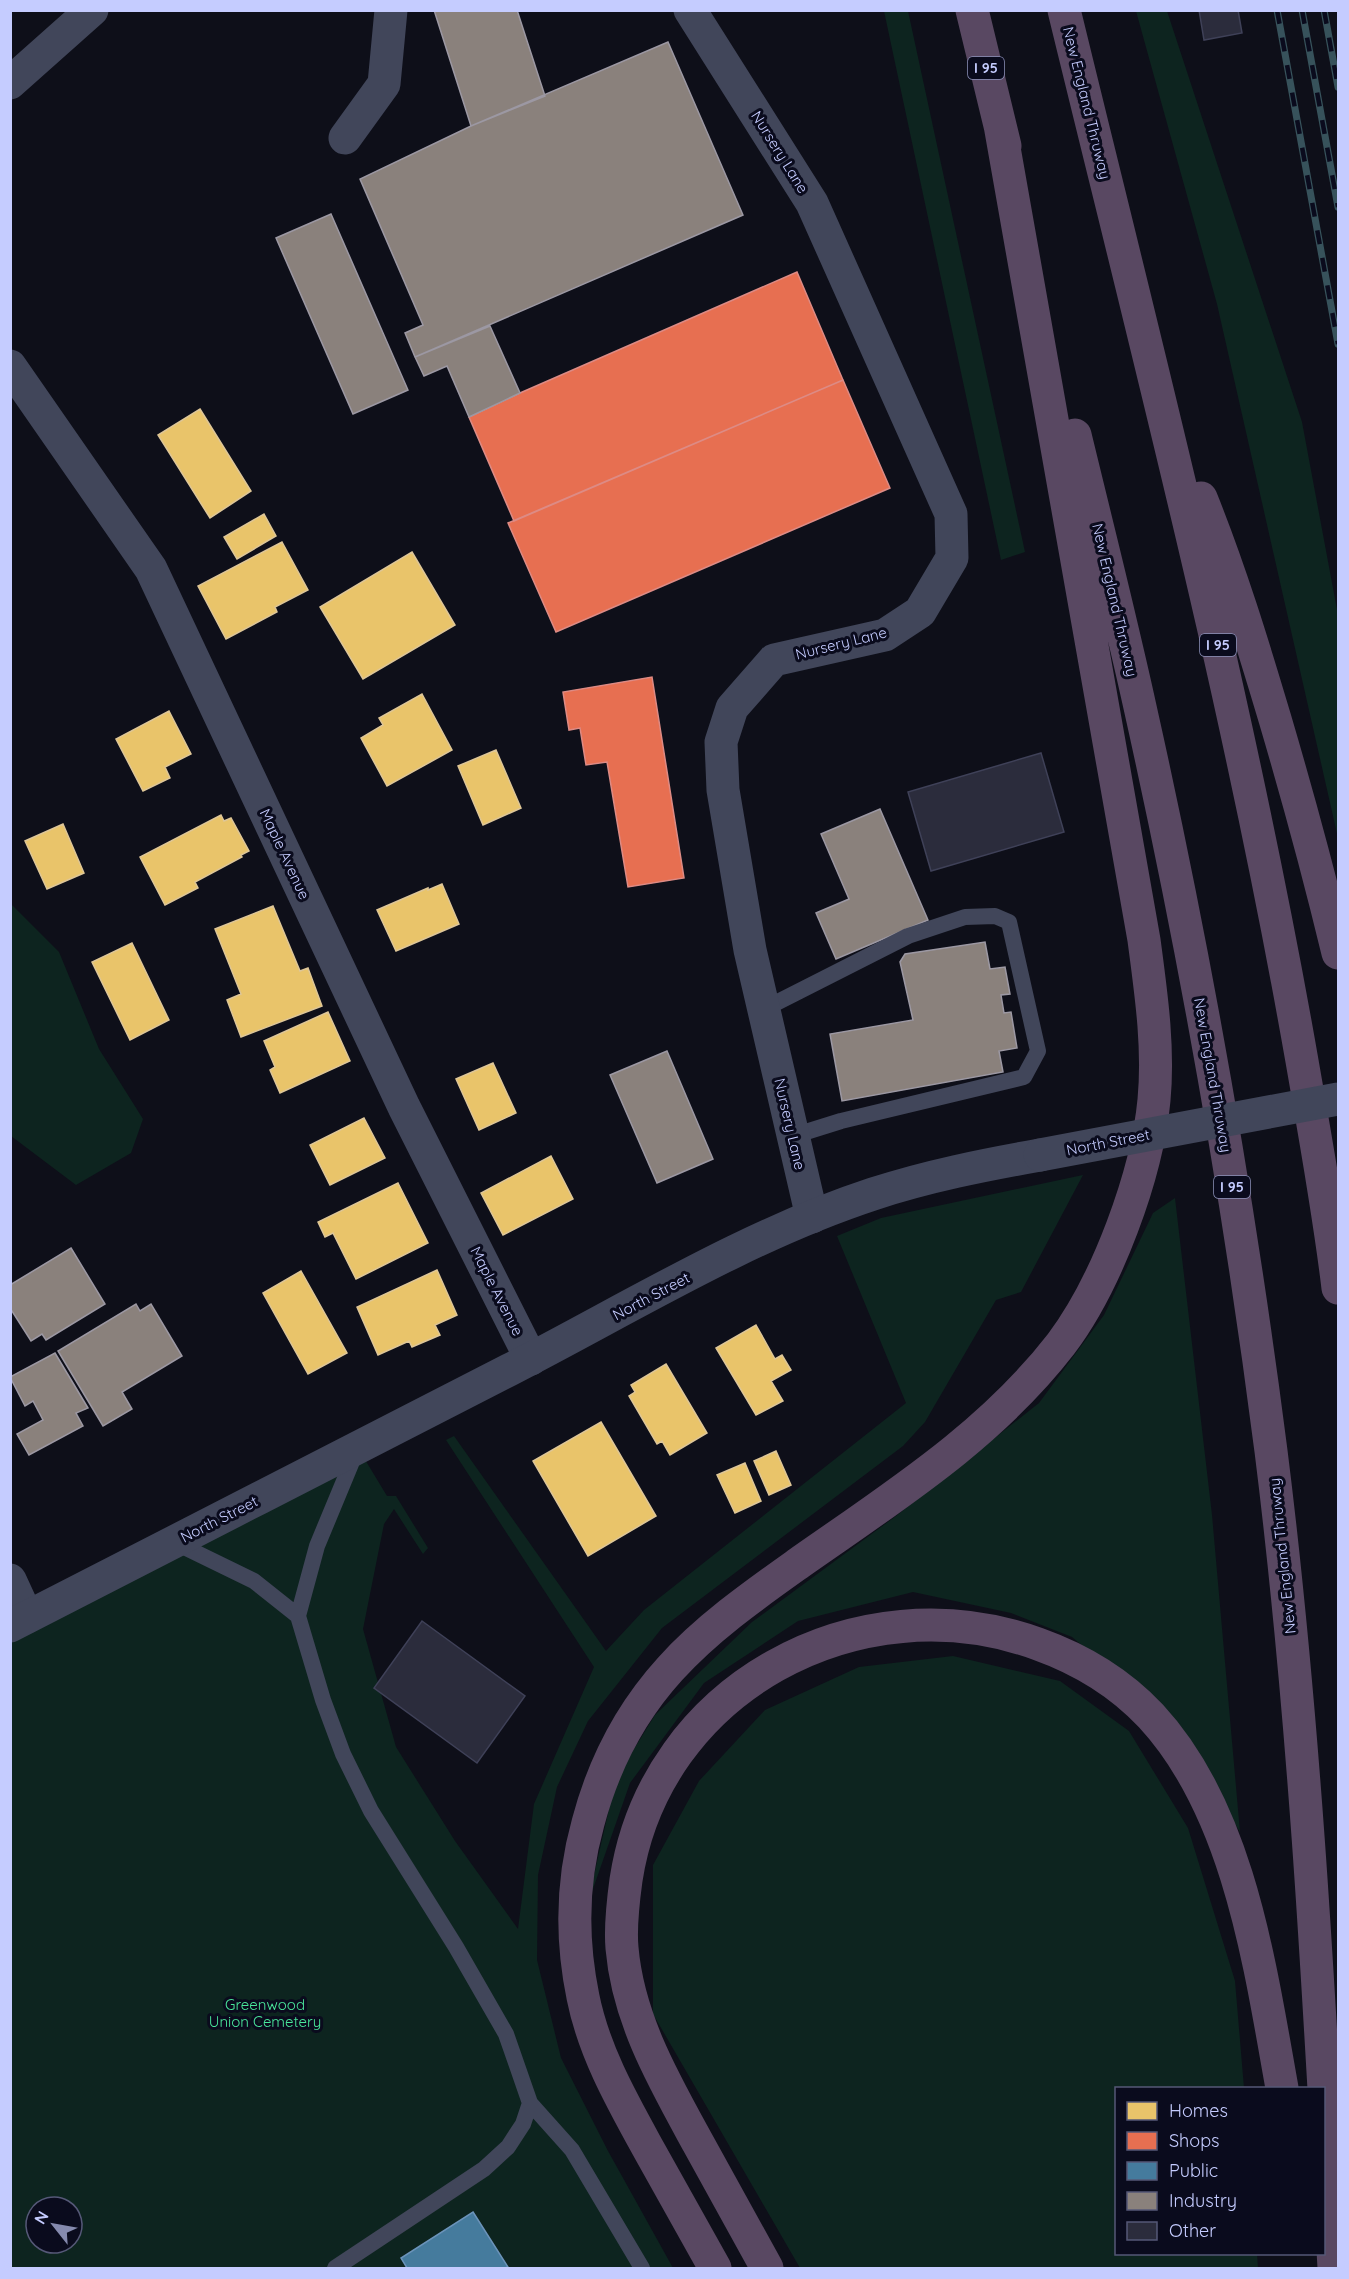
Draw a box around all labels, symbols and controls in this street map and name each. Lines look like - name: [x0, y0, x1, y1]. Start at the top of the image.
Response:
- street label: New England Thruway: [1059, 25, 1115, 181]
- road number: I 95: [968, 57, 1004, 79]
- street label: Nursery Lane: [747, 107, 813, 197]
- street label: New England Thruway: [1088, 522, 1142, 678]
- street label: Nursery Lane: [793, 622, 889, 664]
- road number: I 95: [1200, 634, 1236, 656]
- street label: Maple Avenue: [256, 806, 314, 902]
- street label: New England Thruway: [1190, 996, 1236, 1154]
- street label: Nursery Lane: [770, 1076, 810, 1172]
- street label: North Street: [1065, 1125, 1151, 1159]
- road number: I 95: [1214, 1176, 1250, 1198]
- street label: Maple Avenue: [466, 1243, 528, 1339]
- street label: North Street: [609, 1268, 693, 1324]
- street label: New England Thruway: [1264, 1477, 1300, 1635]
- street label: North Street: [177, 1491, 261, 1547]
- park label: Greenwood Union Cemetery: [209, 1995, 321, 2031]
- legend: [1115, 2087, 1325, 2255]
- text: Homes: [1169, 2099, 1228, 2122]
- text: Shops: [1169, 2129, 1220, 2152]
- text: Public: [1169, 2159, 1218, 2182]
- text: Industry: [1169, 2189, 1237, 2212]
- north arrow: [24, 2195, 84, 2255]
- text: N: [30, 2207, 53, 2227]
- text: Other: [1169, 2219, 1216, 2242]

